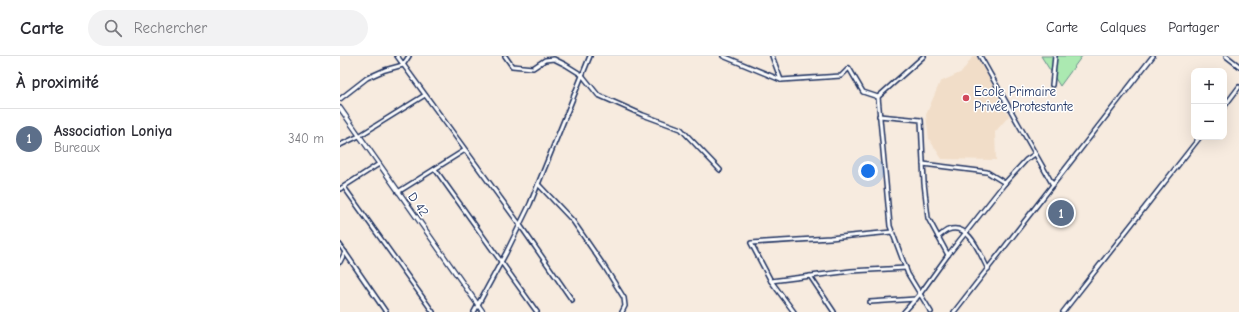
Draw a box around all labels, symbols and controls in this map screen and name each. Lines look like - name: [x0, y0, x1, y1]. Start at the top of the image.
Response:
- search box: [88, 10, 368, 46]
- text: Carte: [20, 17, 64, 39]
- icon: search: [102, 17, 124, 39]
- text: Rechercher: [134, 19, 207, 37]
- text: Carte: [1046, 19, 1078, 36]
- text: Calques: [1100, 19, 1146, 36]
- text: Partager: [1168, 19, 1219, 36]
- map controls: [1191, 68, 1227, 140]
- button: +: [1191, 68, 1227, 104]
- text: À proximité: [16, 73, 99, 92]
- place label: Ecole Primaire Privée Protestante: [974, 84, 1074, 114]
- marker: Ecole Primaire Privée Protestante: [961, 93, 971, 103]
- button: −: [1191, 104, 1227, 140]
- text: Association Loniya: [54, 122, 172, 140]
- text: 1: [26, 131, 32, 146]
- text: 340 m: [288, 131, 324, 146]
- text: Bureaux: [54, 140, 100, 155]
- your location: [858, 161, 878, 181]
- street label: D 42: [405, 189, 432, 219]
- pin: 1: [1048, 198, 1074, 228]

